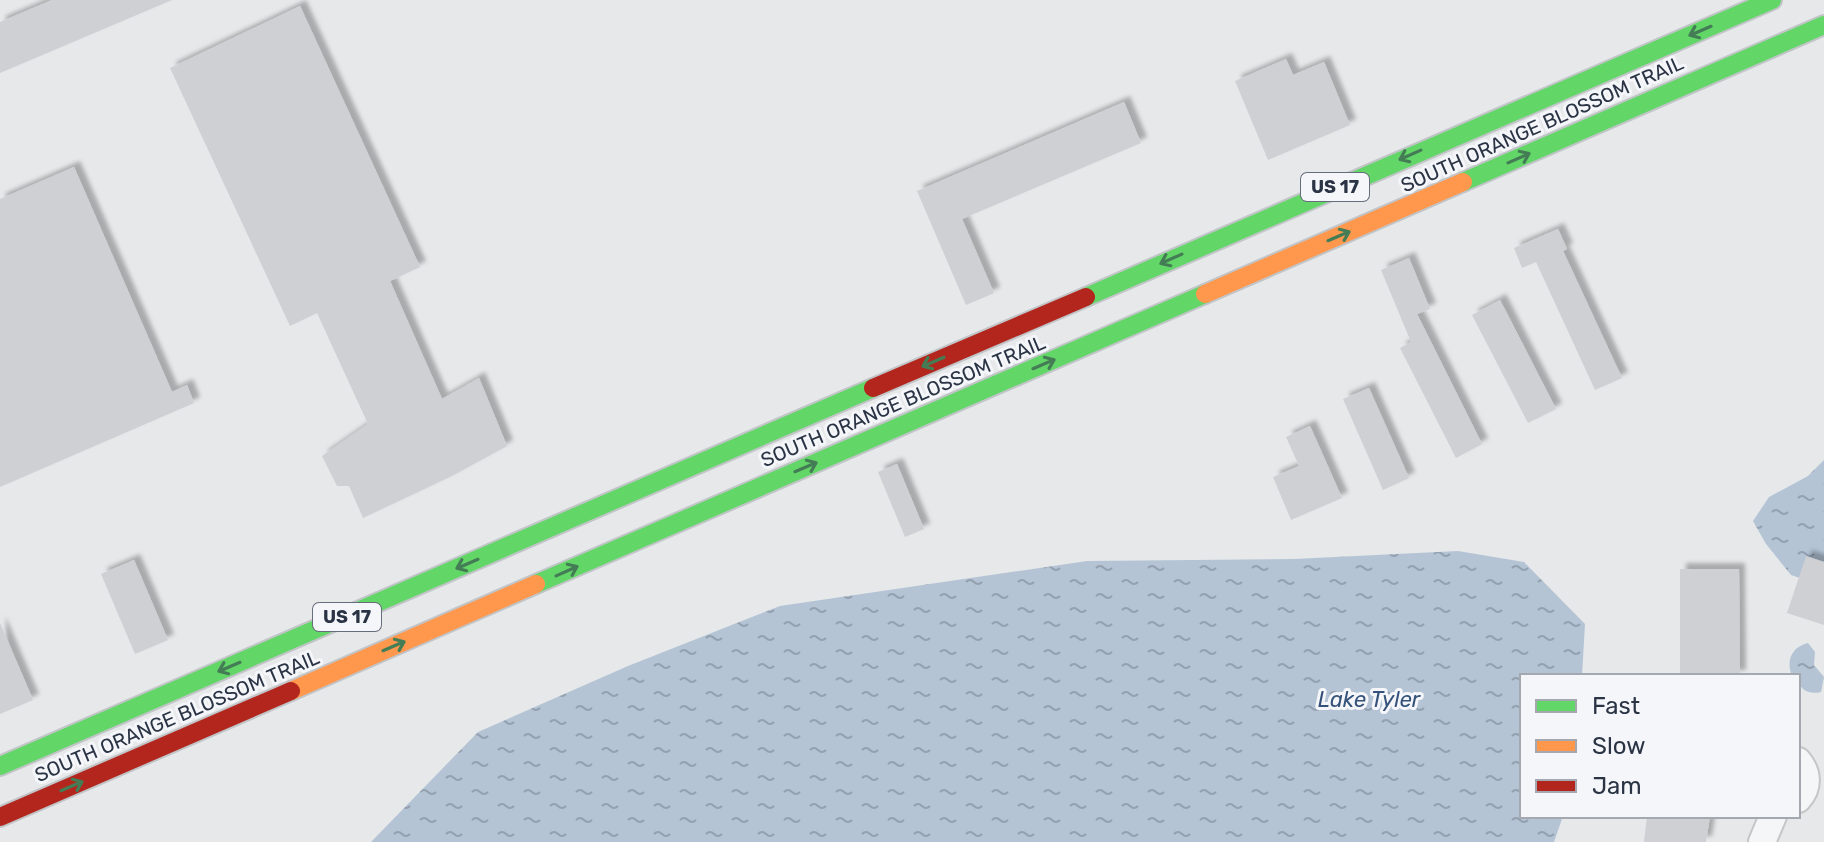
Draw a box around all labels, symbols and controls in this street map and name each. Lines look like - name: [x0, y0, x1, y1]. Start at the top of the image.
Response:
- one-way arrow: [1688, 24, 1713, 39]
- street label: SOUTH ORANGE BLOSSOM TRAIL: [1397, 51, 1687, 197]
- one-way arrow: [1398, 148, 1422, 163]
- one-way arrow: [1506, 149, 1531, 164]
- road number: US 17: [1301, 173, 1369, 201]
- one-way arrow: [1327, 228, 1351, 243]
- one-way arrow: [1160, 252, 1184, 267]
- street label: SOUTH ORANGE BLOSSOM TRAIL: [757, 330, 1049, 472]
- one-way arrow: [1032, 355, 1056, 370]
- one-way arrow: [921, 356, 946, 371]
- one-way arrow: [793, 459, 818, 474]
- one-way arrow: [456, 558, 480, 573]
- one-way arrow: [555, 562, 579, 577]
- road number: US 17: [313, 603, 381, 631]
- one-way arrow: [381, 637, 406, 652]
- street label: SOUTH ORANGE BLOSSOM TRAIL: [31, 645, 323, 787]
- one-way arrow: [217, 661, 242, 676]
- legend: [1520, 674, 1800, 818]
- water label: Lake Tyler: [1318, 686, 1422, 713]
- text: Fast: [1592, 692, 1640, 720]
- text: Slow: [1592, 732, 1645, 760]
- text: Jam: [1592, 772, 1642, 800]
- one-way arrow: [59, 777, 83, 792]

